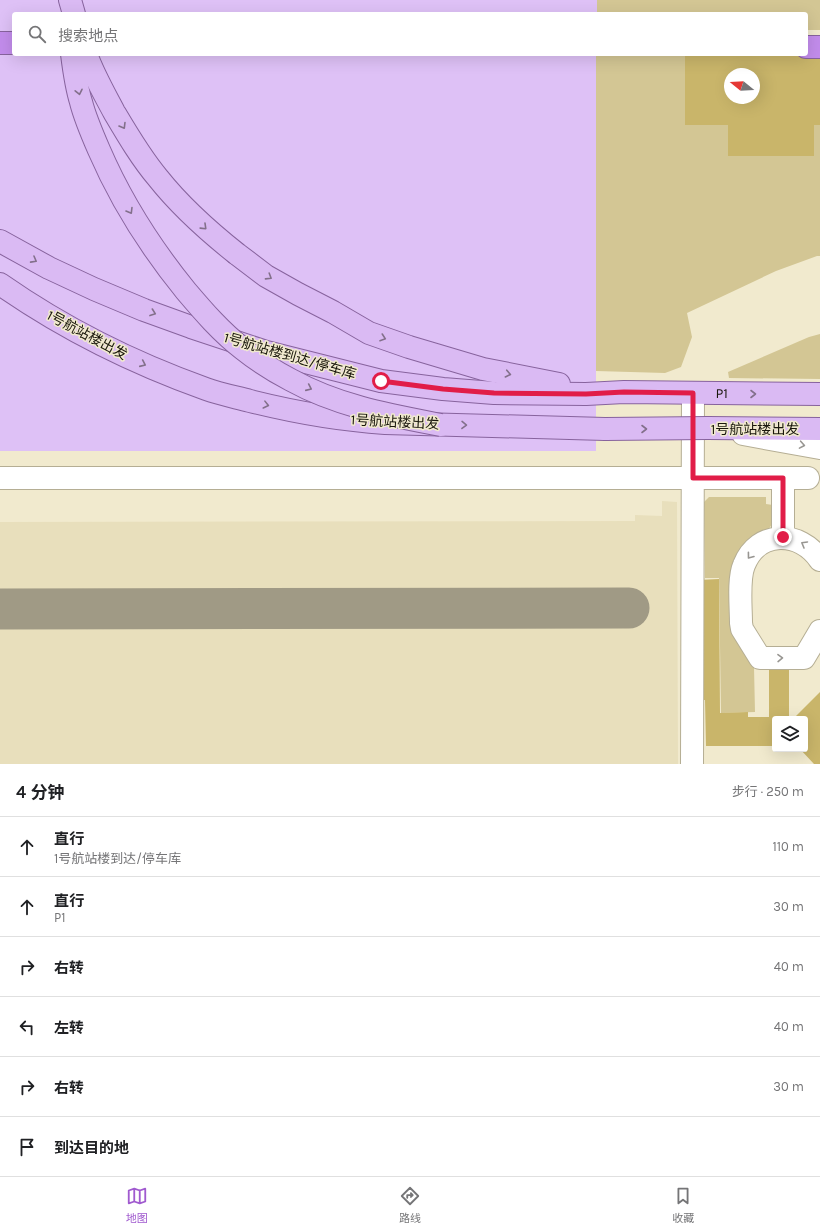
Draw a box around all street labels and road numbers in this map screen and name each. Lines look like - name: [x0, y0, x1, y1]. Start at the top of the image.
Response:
- street label: 1号航站楼出发: [44, 307, 130, 363]
- street label: 1号航站楼到达/停车库: [222, 329, 358, 383]
- street label: P1: [716, 384, 728, 402]
- street label: 1号航站楼出发: [350, 411, 440, 433]
- street label: 1号航站楼出发: [711, 421, 799, 438]

